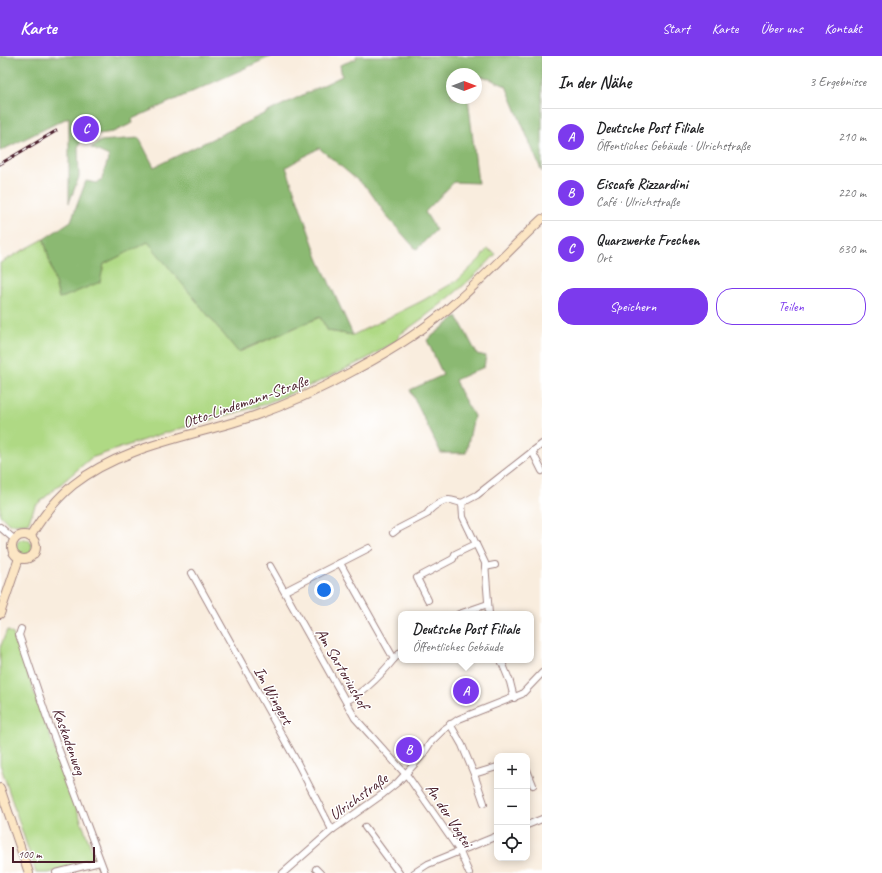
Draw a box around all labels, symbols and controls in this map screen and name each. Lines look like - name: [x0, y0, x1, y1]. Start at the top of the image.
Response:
- text: Karte: [20, 16, 57, 40]
- text: Start: [662, 20, 690, 37]
- text: Karte: [712, 20, 738, 37]
- text: Über uns: [760, 20, 802, 37]
- text: Kontakt: [824, 20, 862, 37]
- north arrow: [446, 68, 482, 104]
- text: In der Nähe: [558, 72, 631, 93]
- text: 3 Ergebnisse: [810, 74, 866, 90]
- pin: C: [73, 114, 99, 144]
- text: Deutsche Post Filiale: [596, 119, 703, 138]
- text: A: [568, 129, 574, 145]
- text: 210 m: [838, 129, 866, 145]
- text: Öffentliches Gebäude · Ulrichstraße: [596, 138, 750, 154]
- text: Eiscafe Rizzardini: [596, 175, 688, 194]
- text: B: [568, 185, 574, 201]
- text: 220 m: [838, 185, 866, 201]
- text: Café · Ulrichstraße: [596, 194, 679, 210]
- text: Quarzwerke Frechen: [596, 231, 699, 250]
- text: C: [568, 241, 574, 257]
- text: 630 m: [838, 241, 866, 257]
- text: Ort: [596, 250, 611, 266]
- button: Speichern: [558, 288, 708, 325]
- button: Teilen: [716, 288, 866, 325]
- street label: Otto-Lindemann-Straße: [180, 371, 312, 433]
- your location: [314, 580, 334, 600]
- popup: [398, 611, 534, 663]
- text: Deutsche Post Filiale: [412, 620, 520, 639]
- street label: Am Sartoriushof: [311, 625, 375, 715]
- text: Öffentliches Gebäude: [412, 639, 503, 655]
- street label: Im Wingert: [249, 663, 298, 730]
- pin: A: [453, 676, 479, 706]
- street label: Kaskadenweg: [48, 705, 91, 779]
- pin: B: [396, 735, 422, 765]
- map controls: [494, 753, 530, 861]
- button: +: [494, 753, 530, 789]
- street label: Ulrichstraße: [325, 768, 393, 825]
- street label: An der Vogtei: [421, 780, 478, 853]
- button: −: [494, 789, 530, 825]
- button: locate: [494, 825, 530, 861]
- scale bar: [12, 845, 95, 864]
- text: 100 m: [18, 847, 42, 861]

